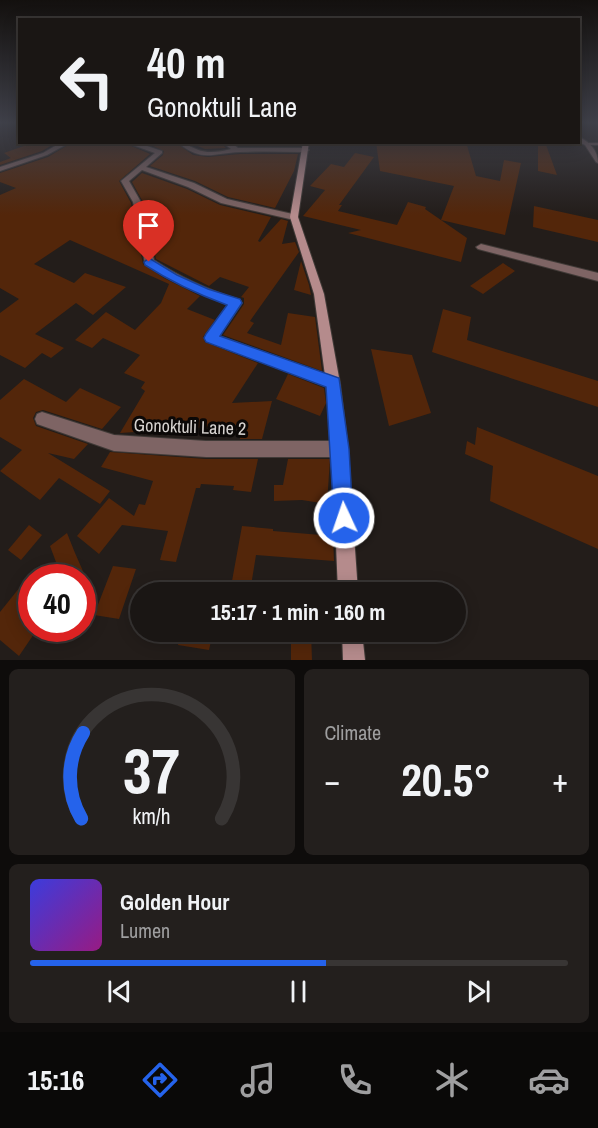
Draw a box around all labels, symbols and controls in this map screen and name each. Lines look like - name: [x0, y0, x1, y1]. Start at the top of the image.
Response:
- text: 40 m: [147, 35, 226, 91]
- icon: left: [48, 42, 126, 120]
- text: Gonoktuli Lane: [147, 89, 297, 125]
- pin: [123, 200, 174, 262]
- icon: arrive: [132, 209, 165, 242]
- street label: Gonoktuli Lane 2: [133, 412, 247, 441]
- position arrow: [312, 486, 376, 550]
- speed limit sign: 40: [18, 564, 96, 642]
- text: 15:17 · 1 min · 160 m: [211, 597, 385, 627]
- text: Climate: [325, 719, 381, 746]
- text: 37: [123, 728, 180, 812]
- text: 20.5°: [401, 749, 491, 810]
- text: −: [325, 758, 340, 802]
- text: +: [552, 758, 568, 802]
- text: km/h: [133, 802, 171, 831]
- text: Golden Hour: [120, 887, 229, 917]
- text: Lumen: [120, 917, 170, 944]
- icon: previous: [103, 975, 136, 1008]
- icon: pause: [282, 975, 315, 1008]
- icon: next: [462, 975, 495, 1008]
- icon: directions: [139, 1059, 181, 1101]
- icon: music: [237, 1059, 279, 1101]
- icon: phone: [334, 1059, 376, 1101]
- icon: climate: [431, 1059, 473, 1101]
- icon: car: [528, 1059, 570, 1101]
- text: 15:16: [28, 1062, 84, 1098]

